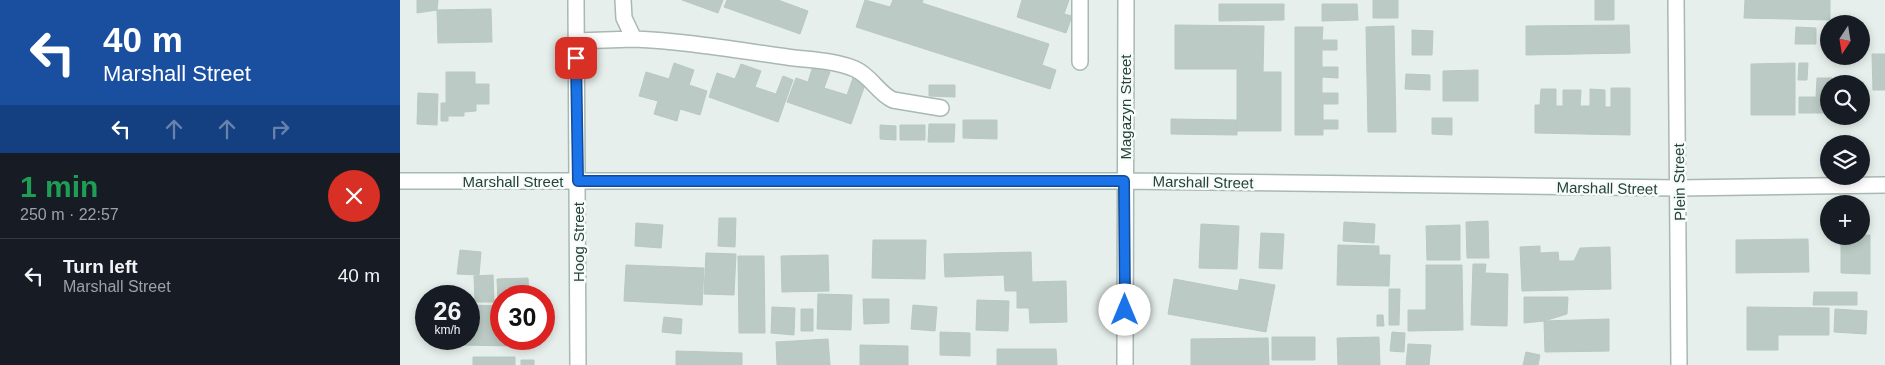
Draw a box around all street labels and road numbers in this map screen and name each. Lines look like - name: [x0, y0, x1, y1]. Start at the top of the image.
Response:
- street label: Magazyn Street: [1117, 54, 1134, 160]
- street label: Plein Street: [1670, 142, 1688, 221]
- street label: Marshall Street: [463, 173, 564, 190]
- street label: Marshall Street: [1152, 173, 1254, 191]
- street label: Marshall Street: [1556, 179, 1658, 197]
- street label: Hoog Street: [570, 201, 587, 282]

